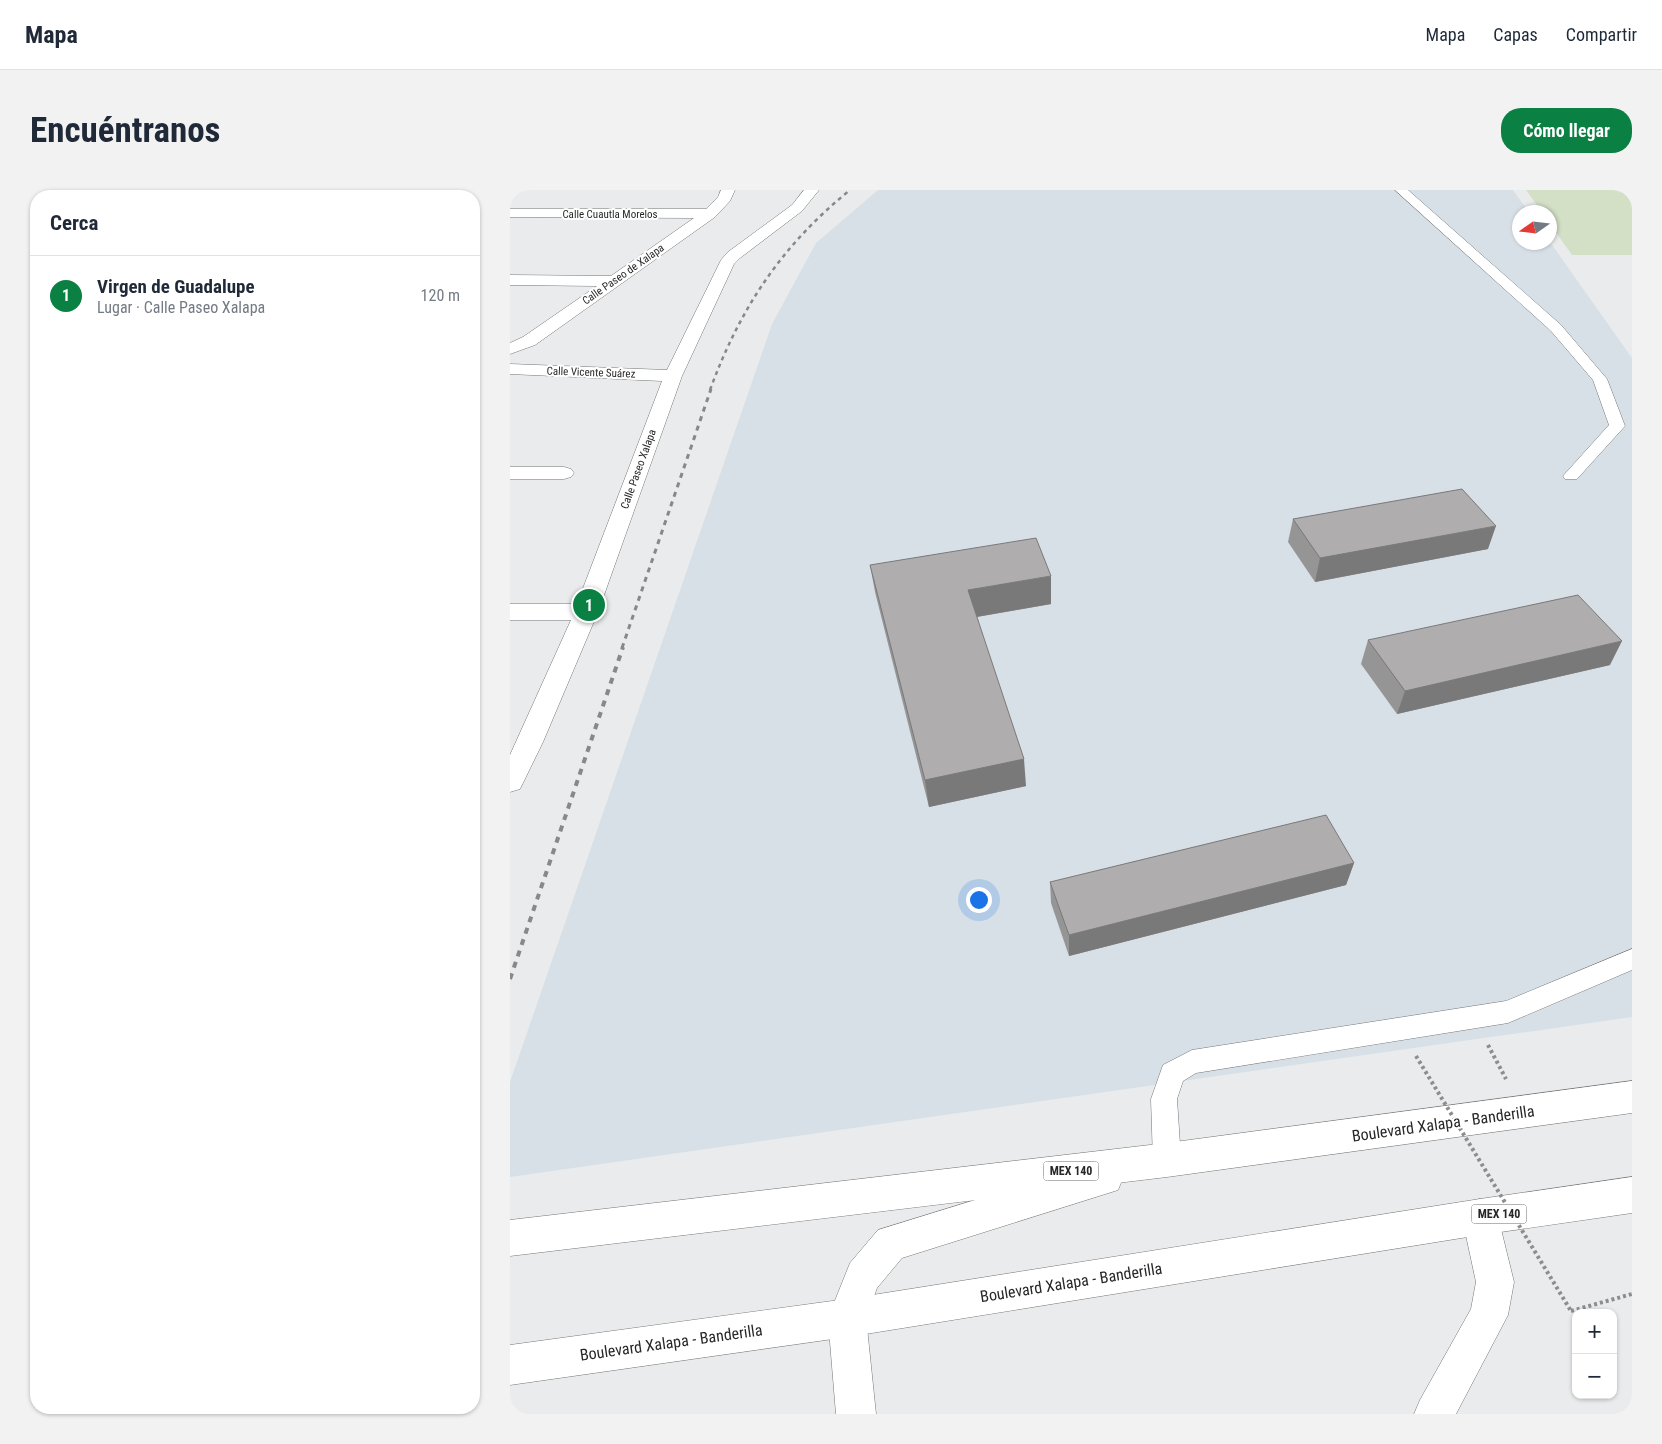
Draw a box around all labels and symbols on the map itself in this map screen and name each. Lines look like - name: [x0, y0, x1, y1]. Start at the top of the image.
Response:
- north arrow: [1512, 205, 1557, 250]
- street label: Calle Cuautla Morelos: [562, 208, 658, 221]
- street label: Calle Paseo de Xalapa: [580, 241, 667, 307]
- street label: Calle Vicente Suárez: [546, 364, 636, 381]
- street label: Calle Paseo Xalapa: [618, 428, 659, 511]
- pin: 1: [573, 586, 605, 624]
- your location: [966, 887, 992, 913]
- street label: Boulevard Xalapa - Banderilla: [1351, 1101, 1536, 1146]
- road number: MEX 140: [1044, 1161, 1098, 1180]
- road number: MEX 140: [1472, 1204, 1526, 1224]
- street label: Boulevard Xalapa - Banderilla: [979, 1259, 1163, 1306]
- street label: Boulevard Xalapa - Banderilla: [579, 1320, 764, 1365]

